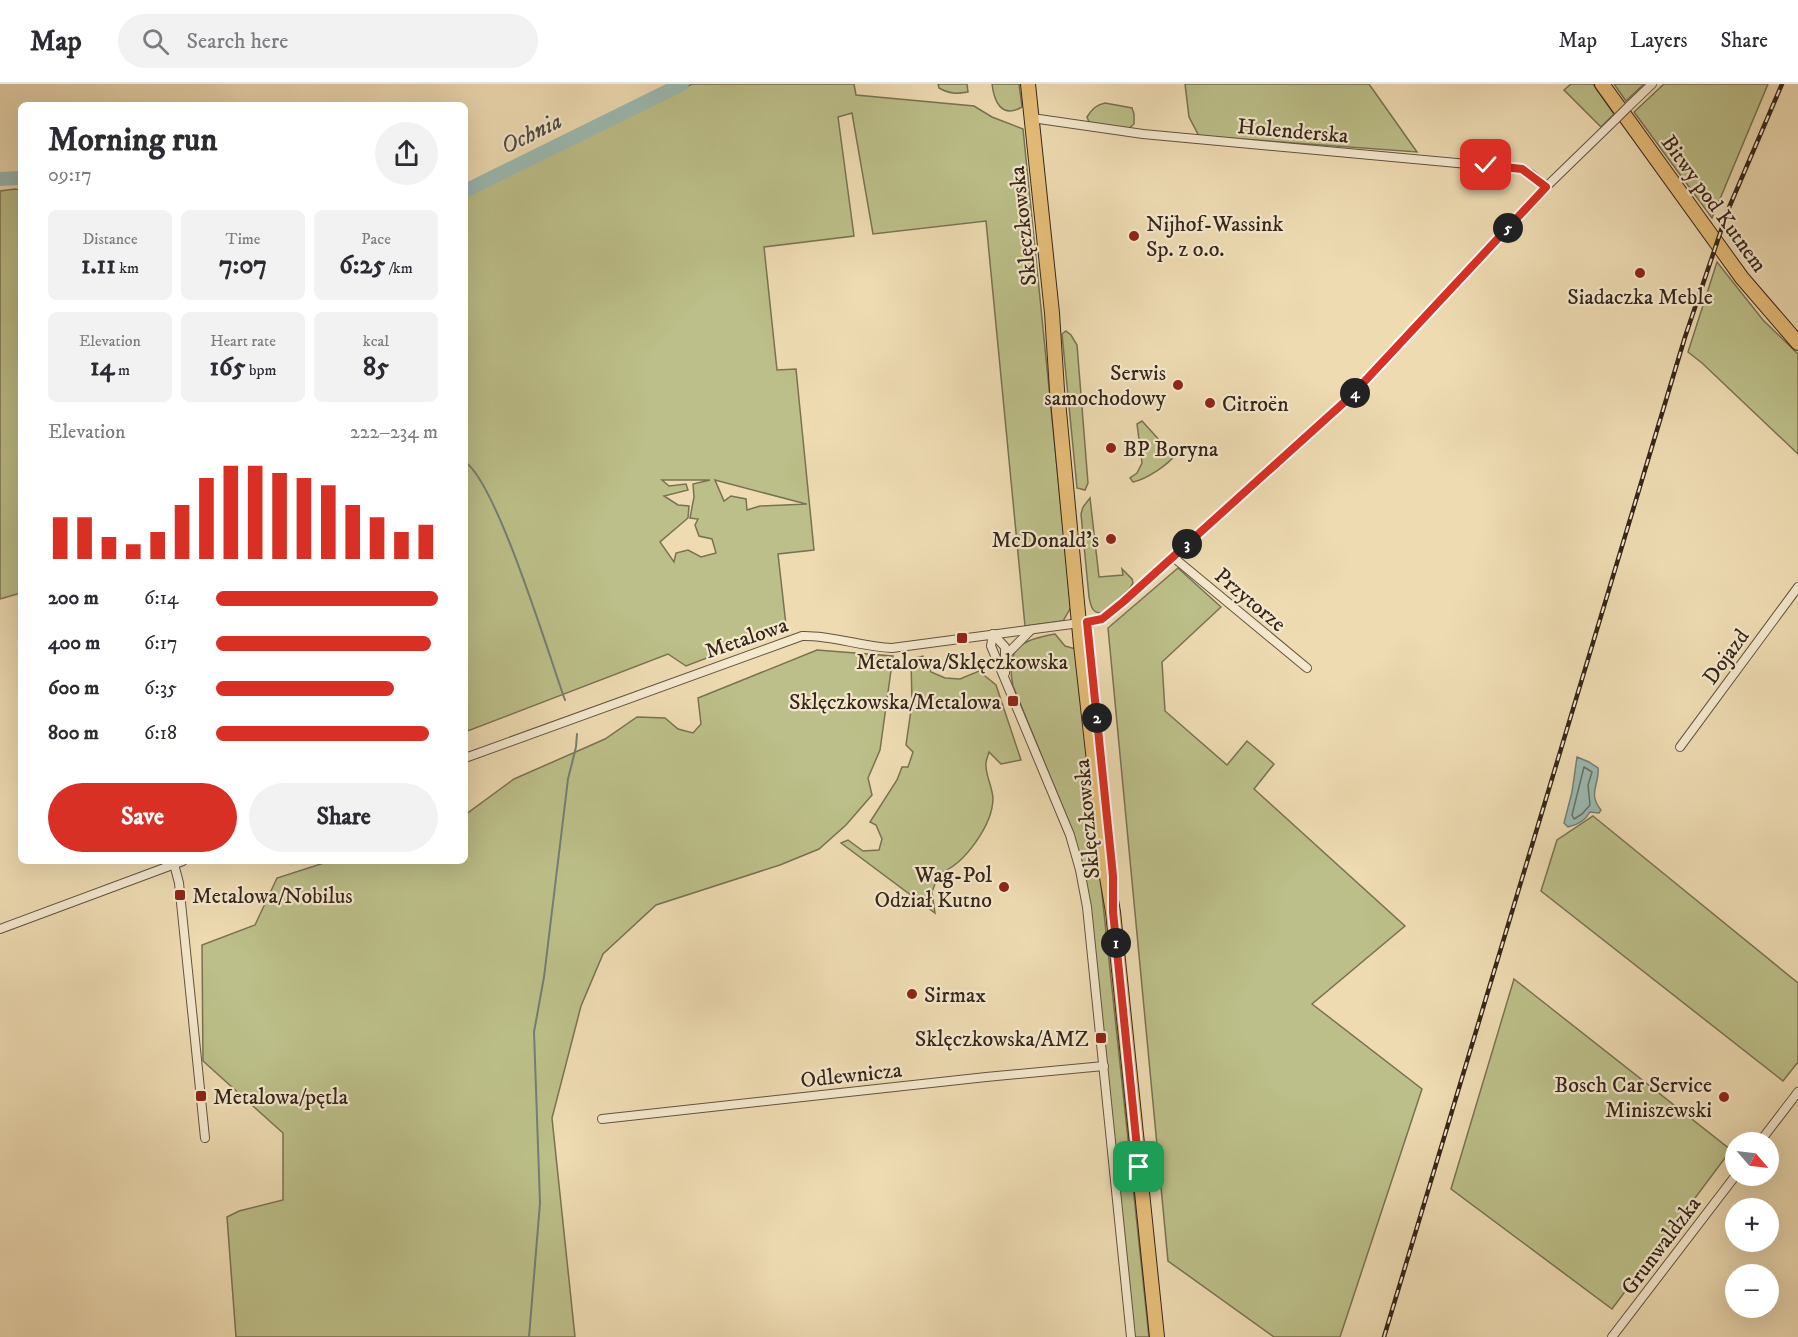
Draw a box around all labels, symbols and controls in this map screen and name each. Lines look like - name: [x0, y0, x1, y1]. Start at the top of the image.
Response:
- search box: [118, 14, 538, 68]
- text: Map: [30, 24, 82, 59]
- icon: search: [139, 25, 172, 58]
- text: Search here: [187, 28, 288, 55]
- text: Map: [1558, 28, 1597, 54]
- text: Layers: [1630, 28, 1688, 54]
- text: Share: [1721, 28, 1768, 54]
- water label: Ochnia: [496, 106, 567, 162]
- street label: Holenderska: [1236, 113, 1350, 150]
- text: Morning run: [48, 120, 217, 161]
- button: share: [375, 122, 438, 185]
- street label: Bitwy pod Kutnem: [1655, 130, 1773, 278]
- pin: [1460, 139, 1511, 190]
- icon: check: [1469, 148, 1502, 181]
- text: 09:17: [48, 163, 92, 188]
- street label: Sklęczkowska: [1004, 164, 1043, 287]
- place label: Nijhof-Wassink Sp. z o.o.: [1146, 211, 1283, 263]
- pin: 5: [1493, 213, 1523, 243]
- text: 5: [1504, 218, 1512, 238]
- text: Distance: [82, 229, 138, 249]
- text: Time: [226, 229, 260, 249]
- text: Pace: [361, 229, 391, 249]
- marker: Nijhof-Wassink Sp. z o.o.: [1127, 229, 1141, 243]
- text: 1.11: [81, 249, 116, 282]
- text: 7:07: [219, 249, 267, 282]
- text: 6:25: [339, 249, 385, 282]
- text: km: [116, 258, 139, 278]
- text: /km: [385, 258, 413, 278]
- marker: Siadaczka Meble: [1633, 266, 1647, 280]
- place label: Siadaczka Meble: [1567, 284, 1713, 311]
- text: Elevation: [79, 331, 141, 351]
- text: Heart rate: [210, 331, 276, 351]
- text: kcal: [363, 331, 389, 351]
- text: 14: [90, 351, 115, 384]
- text: 165: [210, 351, 245, 384]
- text: 85: [363, 351, 389, 384]
- text: m: [115, 360, 130, 380]
- text: bpm: [245, 360, 276, 380]
- place label: Serwis samochodowy: [1044, 360, 1167, 412]
- marker: Serwis samochodowy: [1171, 378, 1185, 392]
- pin: 4: [1340, 378, 1370, 408]
- text: 4: [1350, 383, 1360, 403]
- place label: Citroën: [1222, 391, 1289, 418]
- marker: Citroën: [1203, 396, 1217, 410]
- text: Elevation: [48, 420, 125, 445]
- text: 222–234 m: [350, 420, 438, 445]
- place label: BP Boryna: [1123, 436, 1219, 463]
- marker: BP Boryna: [1104, 441, 1118, 455]
- place label: McDonald's: [992, 527, 1099, 554]
- pin: 3: [1172, 529, 1202, 559]
- marker: McDonald's: [1104, 532, 1118, 546]
- text: 3: [1184, 534, 1190, 554]
- street label: Przytorze: [1209, 562, 1291, 638]
- text: 200 m: [48, 586, 99, 611]
- text: 6:14: [144, 586, 178, 611]
- street label: Metalowa: [701, 611, 792, 665]
- street label: Dojazd: [1697, 624, 1755, 690]
- text: 400 m: [48, 631, 100, 656]
- text: 6:17: [144, 631, 178, 656]
- marker: Metalowa/Sklęczkowska: [955, 631, 969, 645]
- place label: Metalowa/Sklęczkowska: [856, 649, 1069, 676]
- text: 600 m: [48, 676, 99, 701]
- text: 6:35: [144, 676, 177, 701]
- place label: Sklęczkowska/Metalowa: [789, 689, 1002, 716]
- marker: Sklęczkowska/Metalowa: [1006, 694, 1020, 708]
- pin: 2: [1082, 703, 1112, 733]
- text: 2: [1093, 708, 1101, 728]
- text: 800 m: [48, 721, 99, 746]
- text: 6:18: [144, 721, 177, 746]
- street label: Sklęczkowska: [1069, 757, 1106, 880]
- button: Save: [48, 783, 237, 852]
- button: Share: [249, 783, 438, 852]
- place label: Wag-Pol Odział Kutno: [875, 862, 992, 914]
- marker: Wag-Pol Odział Kutno: [997, 880, 1011, 894]
- place label: Metalowa/Nobilus: [192, 883, 353, 910]
- marker: Metalowa/Nobilus: [173, 888, 187, 902]
- pin: 1: [1101, 928, 1131, 958]
- text: 1: [1113, 933, 1119, 953]
- place label: Sirmax: [924, 982, 986, 1009]
- marker: Sirmax: [905, 987, 919, 1001]
- place label: Sklęczkowska/AMZ: [915, 1026, 1089, 1053]
- marker: Sklęczkowska/AMZ: [1094, 1031, 1108, 1045]
- street label: Odlewnicza: [799, 1057, 904, 1094]
- place label: Bosch Car Service Miniszewski: [1554, 1072, 1712, 1124]
- place label: Metalowa/pętla: [213, 1084, 349, 1111]
- marker: Metalowa/pętla: [194, 1089, 208, 1103]
- marker: Bosch Car Service Miniszewski: [1717, 1090, 1731, 1104]
- north arrow: [1725, 1132, 1779, 1186]
- map controls: [1725, 1132, 1779, 1318]
- pin: [1113, 1141, 1164, 1192]
- icon: arrive: [1122, 1150, 1155, 1183]
- street label: Grunwaldzka: [1615, 1191, 1707, 1300]
- button: +: [1725, 1198, 1779, 1252]
- button: −: [1725, 1264, 1779, 1318]

